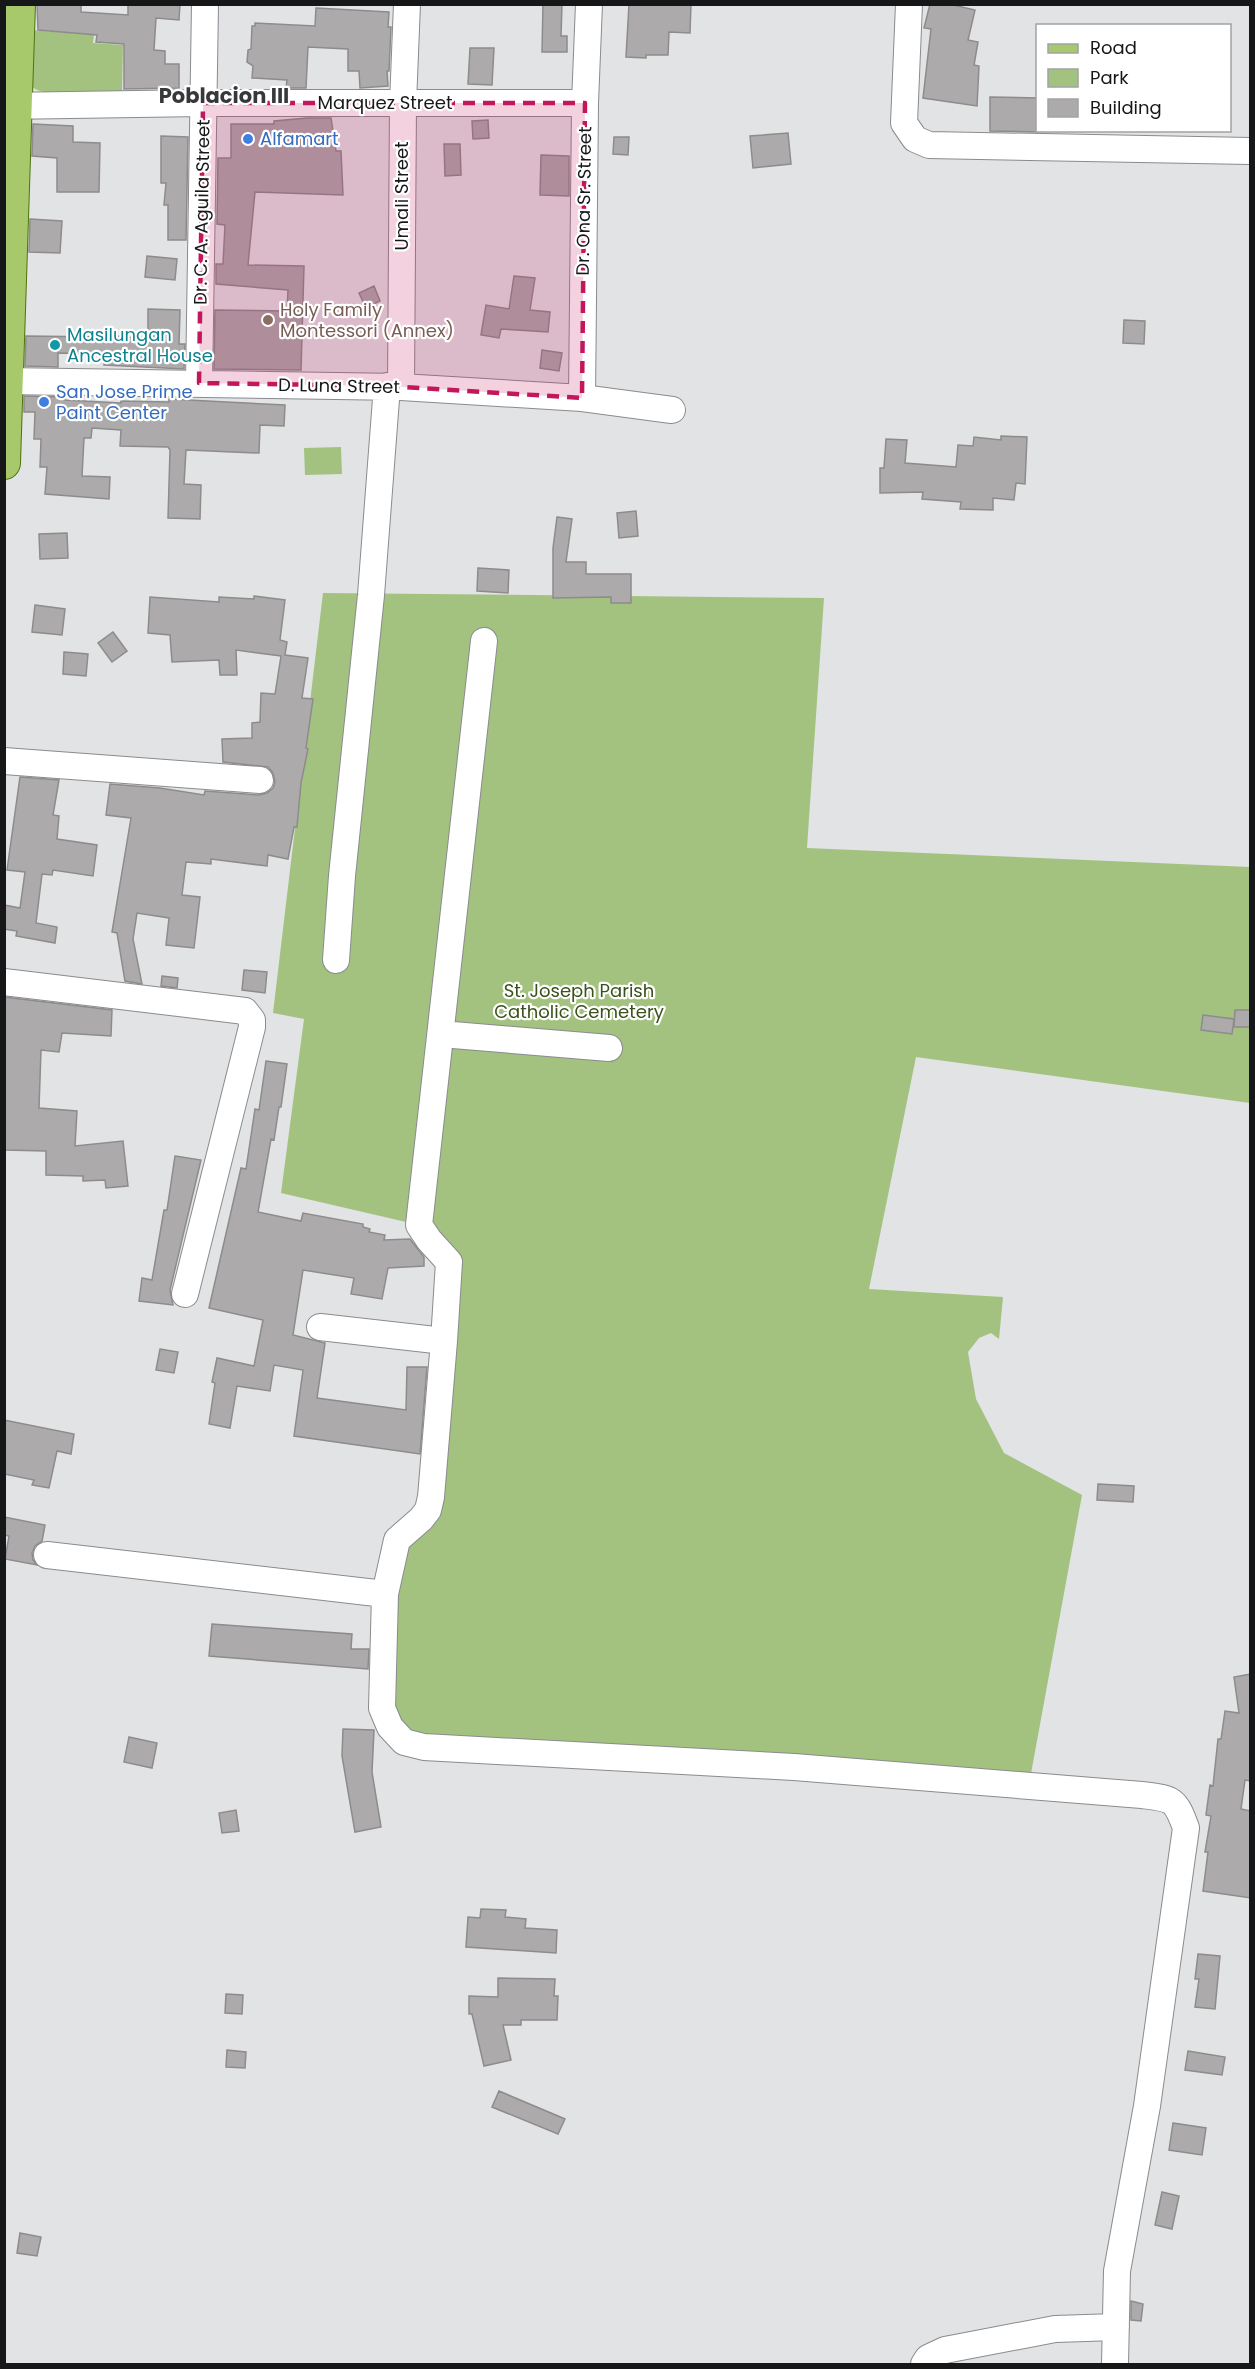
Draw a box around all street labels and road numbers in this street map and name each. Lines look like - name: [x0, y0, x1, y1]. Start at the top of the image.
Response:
- street label: Marquez Street: [318, 90, 452, 115]
- street label: Dr. C. A. Aguila Street: [187, 119, 216, 305]
- street label: Dr. Ona Sr. Street: [570, 126, 597, 276]
- street label: Umali Street: [389, 141, 414, 251]
- street label: D. Luna Street: [278, 372, 400, 399]

